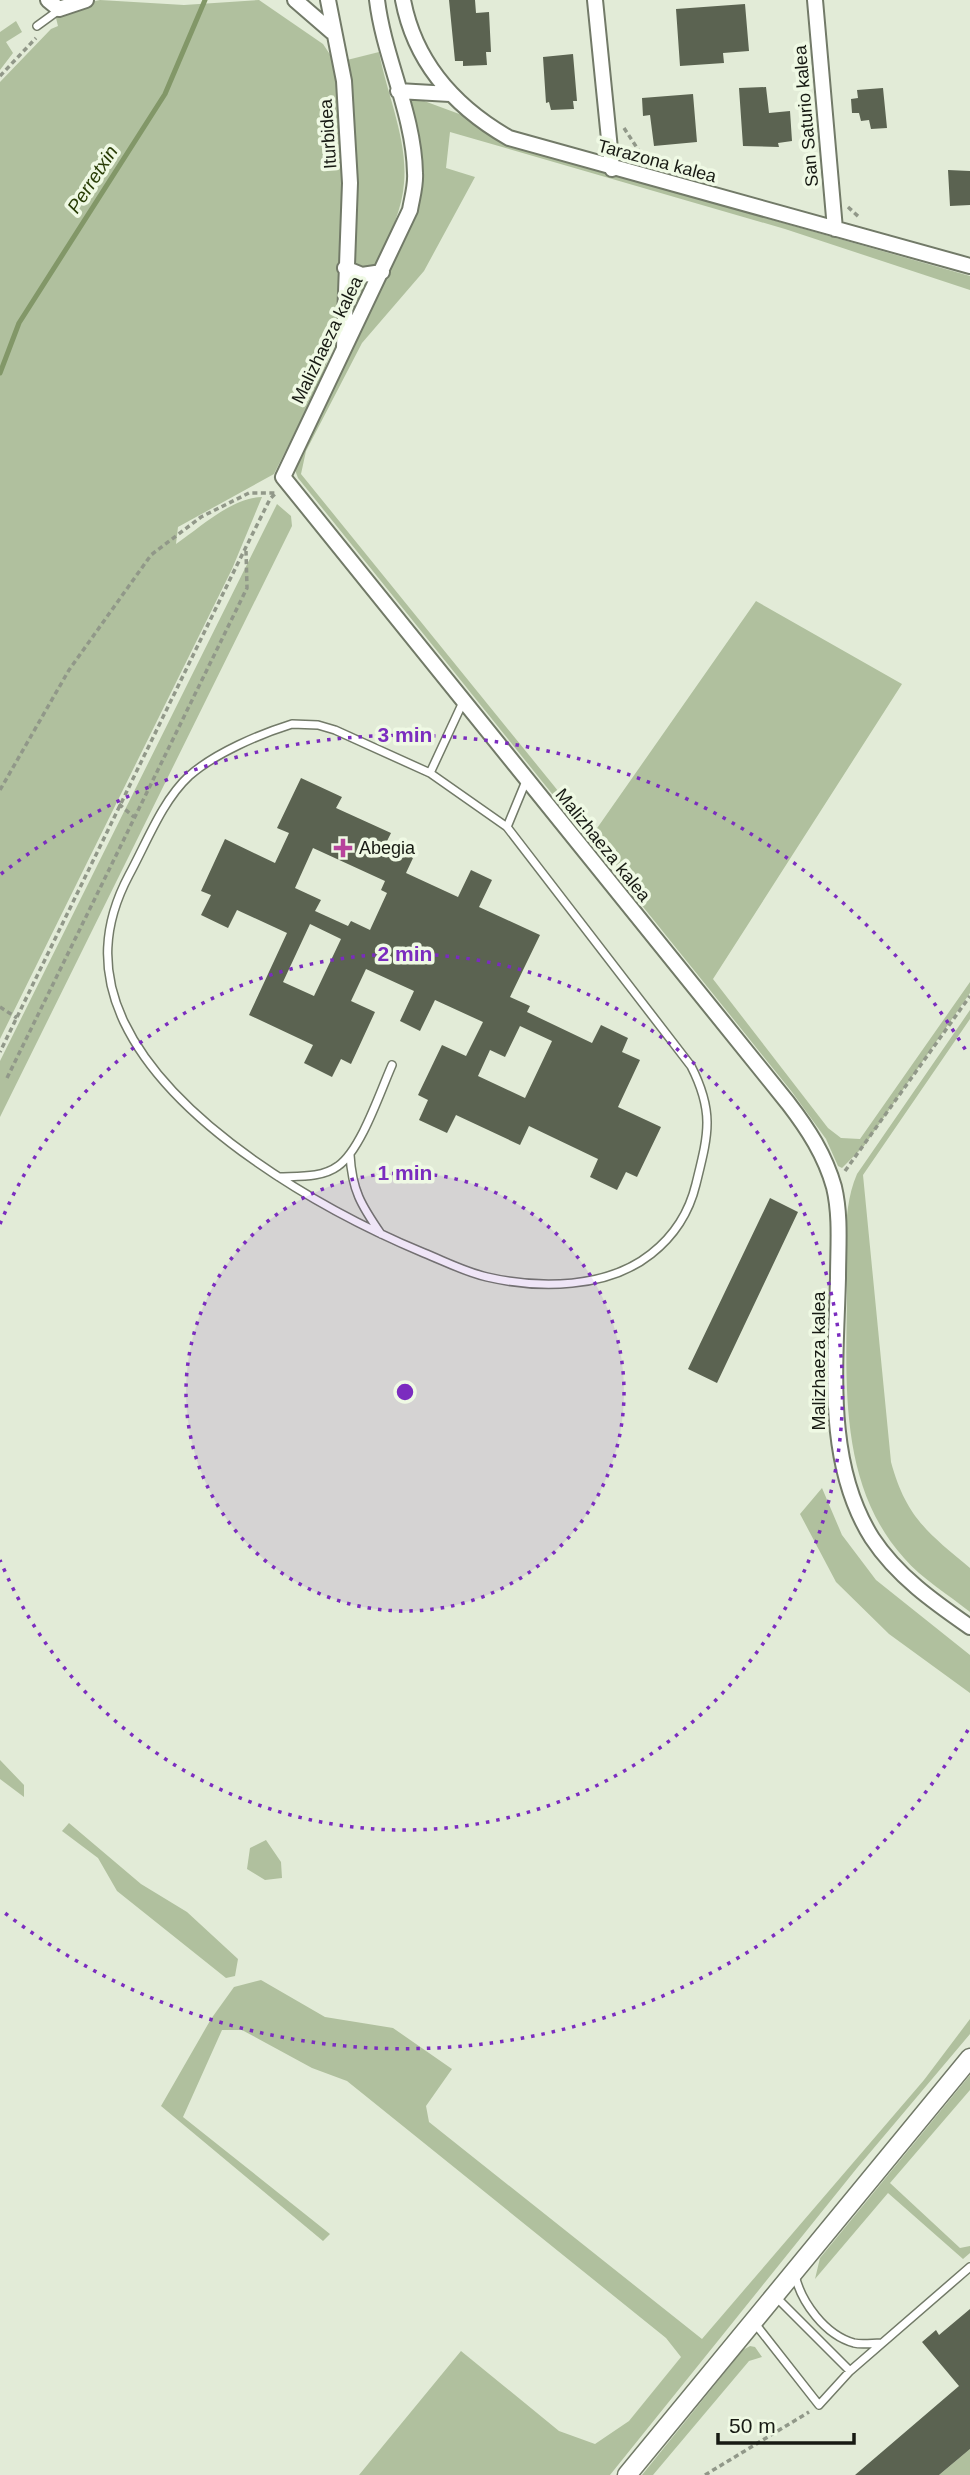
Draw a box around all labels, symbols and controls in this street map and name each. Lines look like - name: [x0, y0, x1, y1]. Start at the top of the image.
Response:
- street label: San Saturio kalea: [790, 43, 822, 188]
- street label: Iturbidea: [316, 97, 340, 170]
- street label: Tarazona kalea: [595, 136, 719, 187]
- water label: Perretxin: [63, 142, 122, 217]
- street label: Malizhaeza kalea: [288, 272, 367, 407]
- text: 3 min: [378, 723, 432, 746]
- street label: Malizhaeza kalea: [551, 785, 655, 906]
- marker: Abegia: [333, 838, 353, 858]
- place label: Abegia: [359, 838, 416, 858]
- text: 2 min: [378, 942, 432, 965]
- text: 1 min: [378, 1161, 432, 1184]
- street label: Malizhaeza kalea: [809, 1290, 829, 1431]
- centre of rings: [393, 1380, 417, 1404]
- scale bar: [718, 2402, 855, 2446]
- text: 50 m: [729, 2414, 776, 2437]

